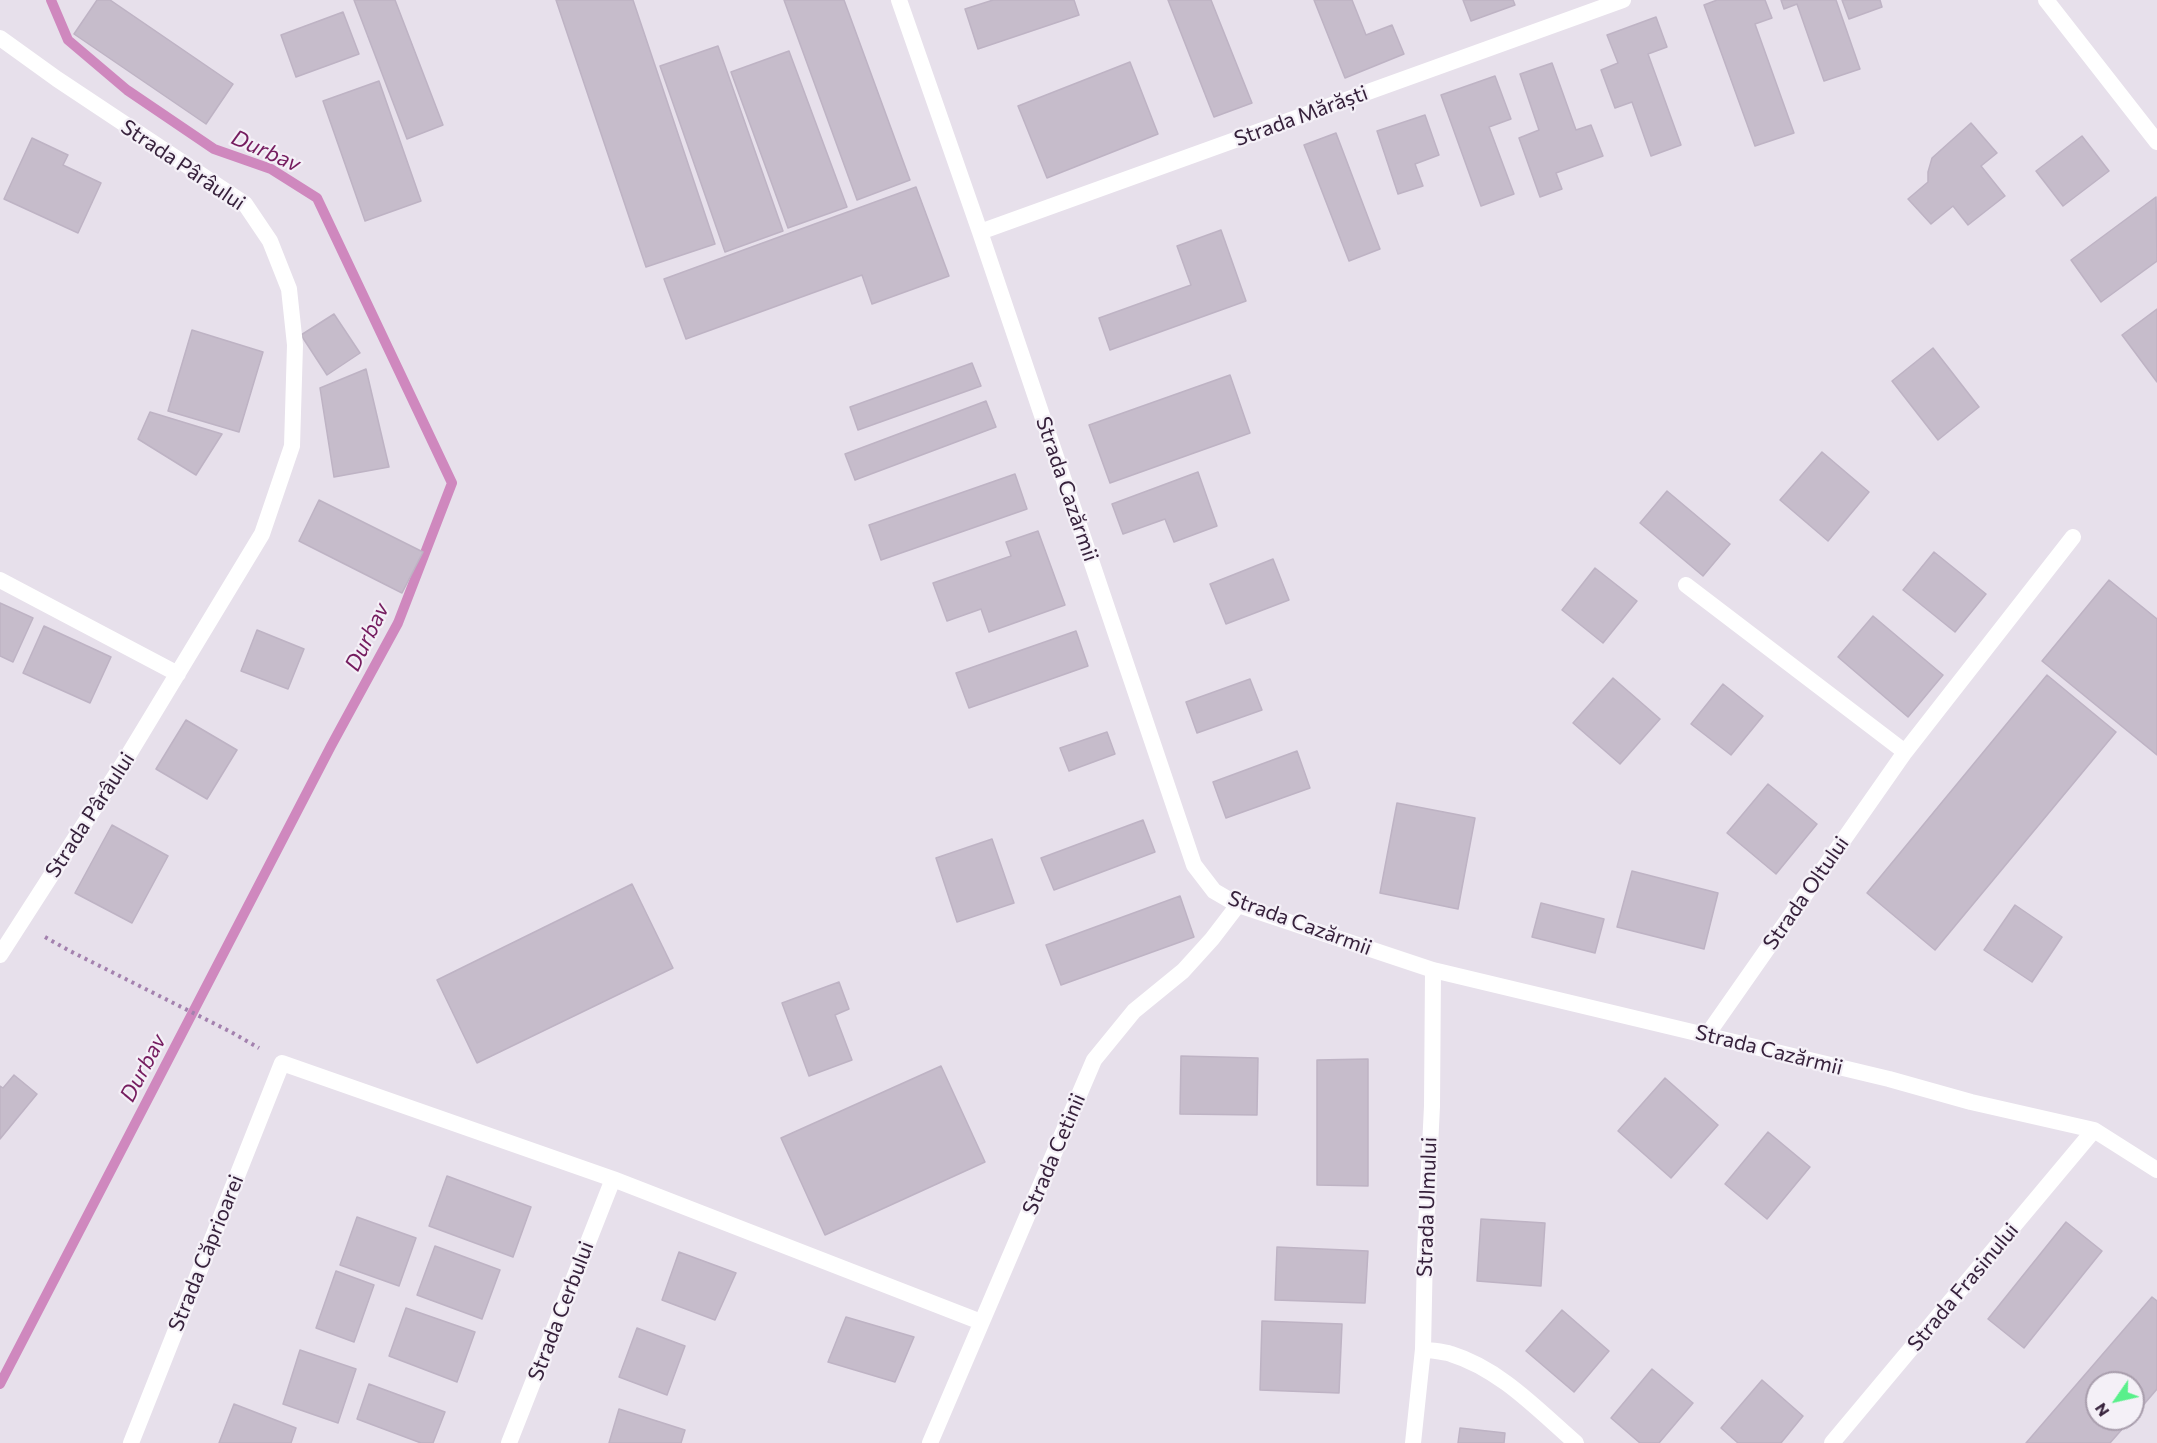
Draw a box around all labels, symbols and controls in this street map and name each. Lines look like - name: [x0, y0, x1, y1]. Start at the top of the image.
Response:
- street label: Strada Mărăști: [1231, 80, 1371, 152]
- street label: Strada Pârâului: [116, 114, 250, 216]
- water label: Durbav: [227, 124, 305, 178]
- street label: Strada Cazărmii: [1030, 413, 1104, 565]
- water label: Durbav: [339, 599, 395, 675]
- street label: Strada Pârâului: [40, 748, 140, 882]
- street label: Strada Oltului: [1758, 832, 1854, 954]
- street label: Strada Cazărmii: [1225, 885, 1375, 961]
- street label: Strada Cazărmii: [1693, 1019, 1845, 1081]
- water label: Durbav: [114, 1030, 172, 1106]
- street label: Strada Cetinii: [1017, 1090, 1091, 1218]
- street label: Strada Ulmului: [1412, 1137, 1442, 1277]
- street label: Strada Căprioarei: [163, 1171, 249, 1335]
- street label: Strada Frasinului: [1902, 1218, 2024, 1356]
- street label: Strada Cerbului: [523, 1238, 599, 1384]
- north arrow: [2085, 1371, 2145, 1431]
- text: N: [2090, 1400, 2113, 1421]

